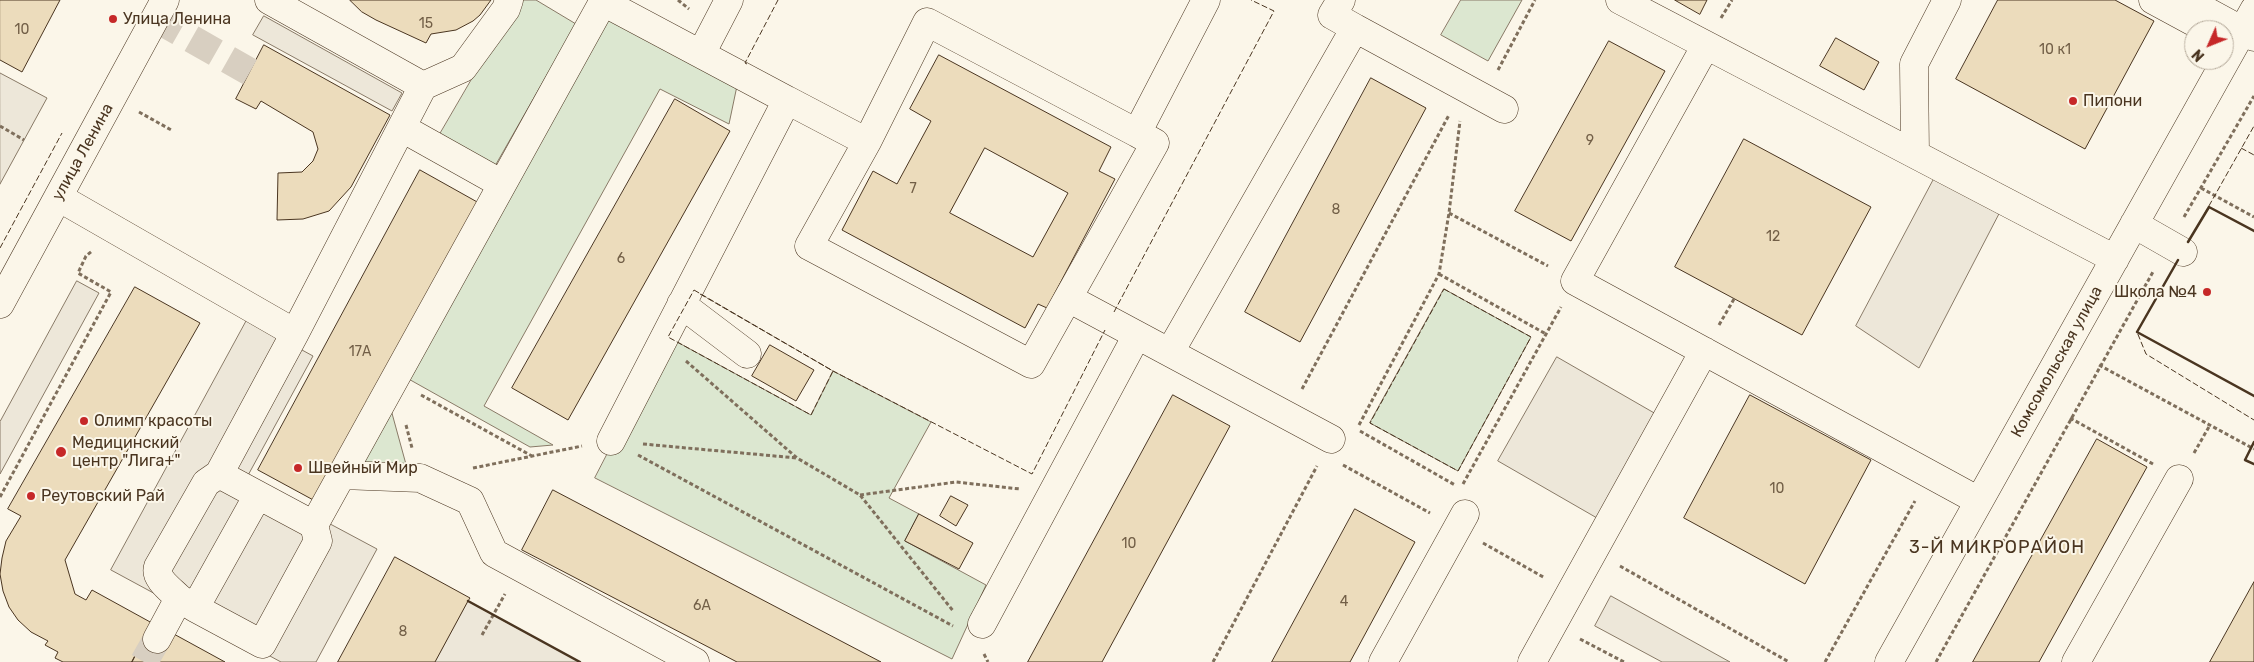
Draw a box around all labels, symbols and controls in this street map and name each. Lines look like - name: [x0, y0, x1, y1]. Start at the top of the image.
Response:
- place label: Улица Ленина: [123, 9, 231, 29]
- marker: Улица Ленина: [107, 13, 119, 25]
- house number: 15: [419, 16, 433, 32]
- north arrow: [2184, 20, 2234, 70]
- house number: 10: [15, 22, 29, 38]
- house number: 10 к1: [2039, 42, 2071, 58]
- text: N: [2189, 46, 2208, 65]
- place label: Пипони: [2083, 91, 2142, 111]
- marker: Пипони: [2067, 95, 2079, 107]
- street label: улица Ленина: [48, 100, 118, 204]
- house number: 9: [1586, 133, 1594, 149]
- house number: 7: [909, 181, 917, 197]
- house number: 8: [1332, 202, 1340, 218]
- house number: 12: [1766, 229, 1780, 245]
- house number: 6: [617, 251, 625, 267]
- place label: Школа №4: [2114, 282, 2197, 302]
- street label: Комсомольская улица: [2007, 283, 2107, 441]
- marker: Школа №4: [2201, 286, 2213, 298]
- house number: 17А: [349, 344, 371, 360]
- place label: Олимп красоты: [94, 411, 212, 431]
- marker: Олимп красоты: [78, 415, 90, 427]
- place label: Медицинский центр "Лига+": [72, 433, 180, 471]
- marker: Медицинский центр "Лига+": [54, 445, 68, 459]
- place label: Швейный Мир: [308, 458, 418, 478]
- marker: Швейный Мир: [292, 462, 304, 474]
- house number: 10: [1770, 481, 1784, 497]
- place label: Реутовский Рай: [41, 486, 165, 506]
- marker: Реутовский Рай: [25, 490, 37, 502]
- house number: 10: [1122, 536, 1136, 552]
- district label: 3-Й МИКРОРАЙОН: [1907, 537, 2087, 559]
- house number: 4: [1340, 594, 1348, 610]
- house number: 6А: [693, 598, 711, 614]
- house number: 8: [399, 624, 407, 640]

